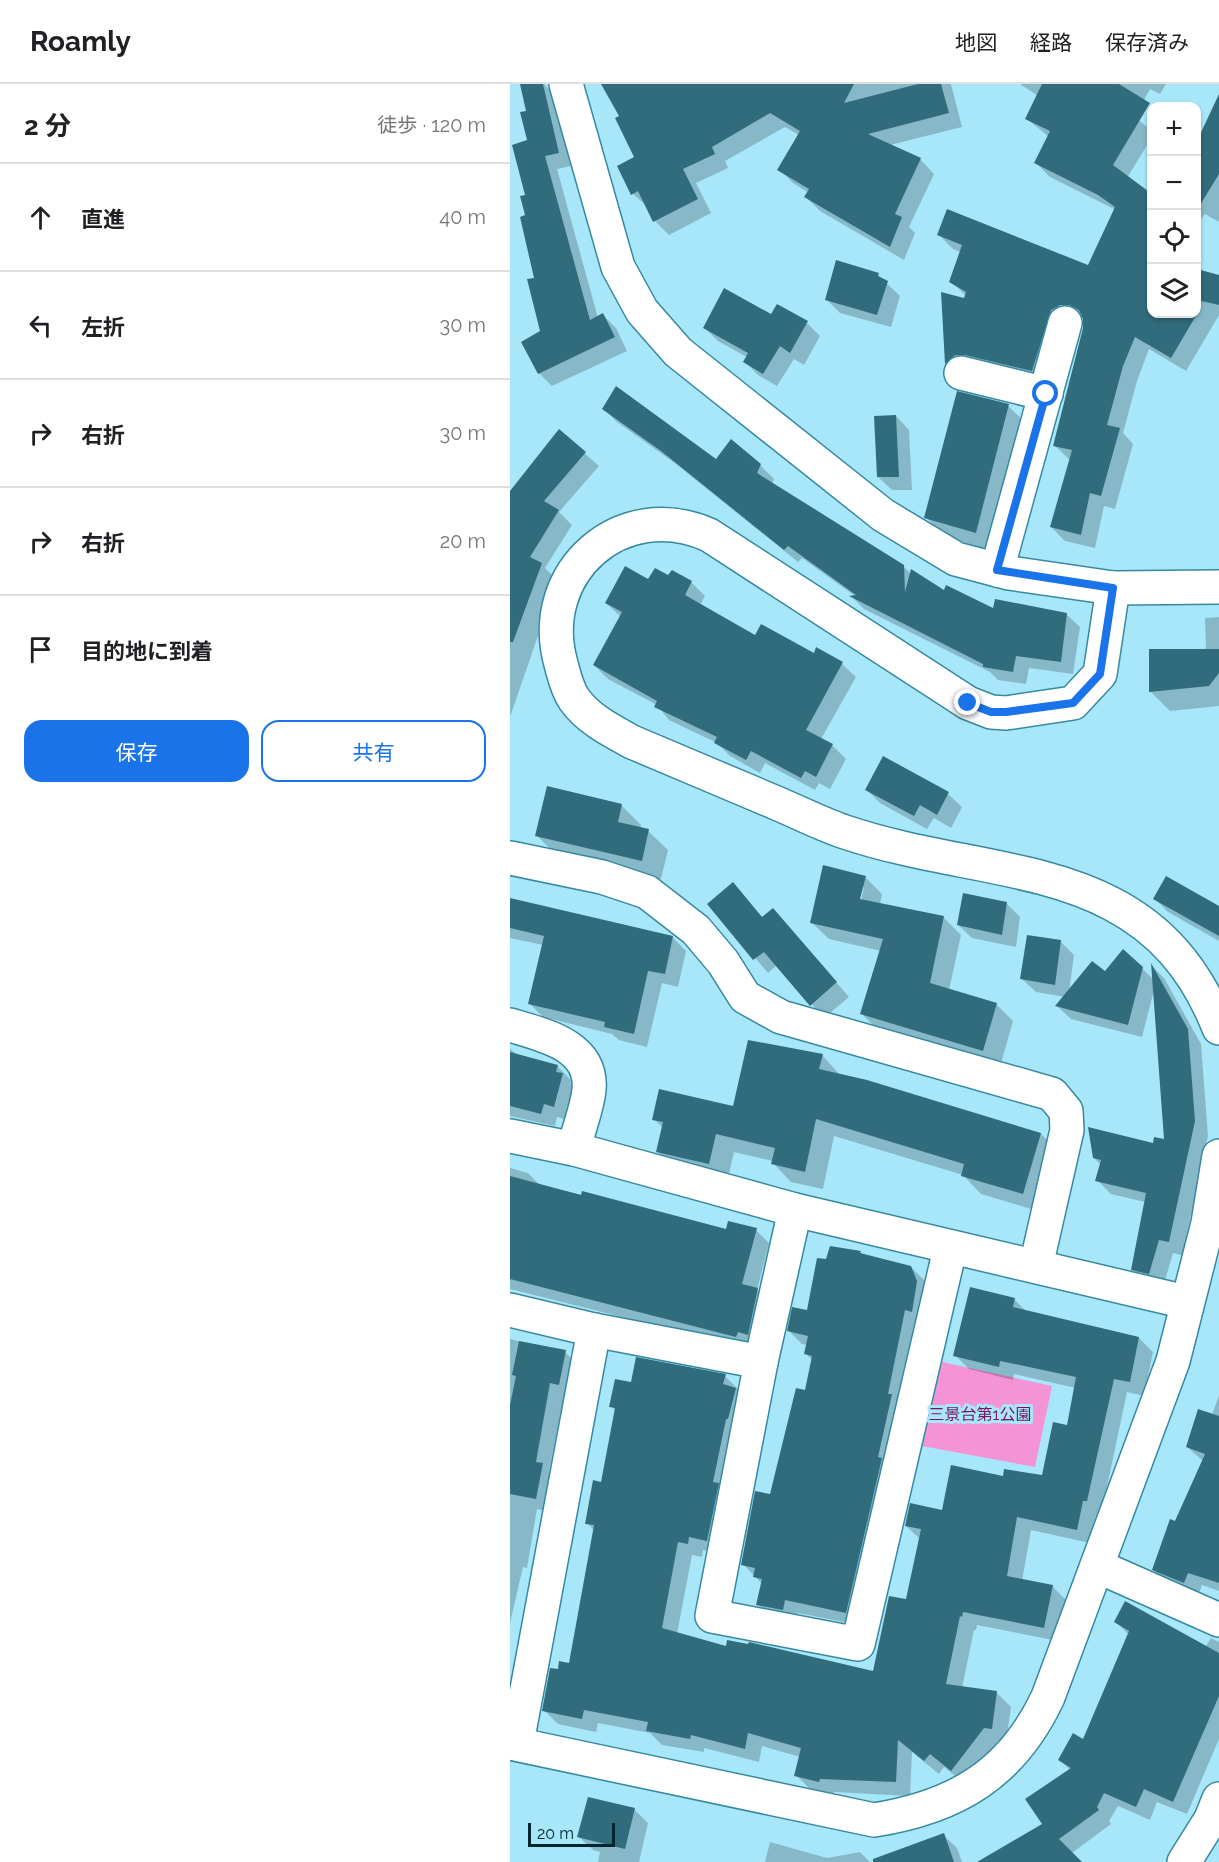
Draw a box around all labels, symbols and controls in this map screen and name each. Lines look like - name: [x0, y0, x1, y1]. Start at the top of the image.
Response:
- text: Roamly: [30, 25, 131, 58]
- text: 地図: [955, 30, 997, 55]
- text: 経路: [1030, 30, 1072, 55]
- text: 保存済み: [1105, 30, 1189, 55]
- map controls: [1147, 102, 1201, 318]
- button: +: [1147, 102, 1201, 156]
- text: 2 分: [24, 111, 71, 141]
- text: 徒歩 · 120 m: [377, 113, 486, 137]
- button: −: [1147, 156, 1201, 210]
- icon: ahead: [24, 201, 57, 234]
- text: 40 m: [439, 205, 486, 229]
- text: 直進: [81, 206, 125, 232]
- button: locate: [1147, 210, 1201, 264]
- button: layers: [1147, 264, 1201, 318]
- icon: left: [24, 309, 57, 342]
- text: 30 m: [440, 313, 486, 337]
- text: 左折: [81, 314, 125, 340]
- route start: [1032, 380, 1058, 406]
- icon: right: [24, 417, 57, 450]
- text: 30 m: [440, 421, 486, 445]
- text: 右折: [81, 422, 125, 448]
- icon: right: [24, 525, 57, 558]
- text: 20 m: [440, 529, 486, 553]
- text: 右折: [81, 530, 125, 556]
- icon: arrive: [24, 633, 57, 666]
- text: 目的地に到着: [81, 638, 213, 664]
- route end: [954, 689, 980, 715]
- button: 保存: [24, 720, 249, 782]
- button: 共有: [261, 720, 486, 782]
- park label: 三景台第1公園: [929, 1405, 1031, 1424]
- scale bar: [528, 1820, 615, 1848]
- text: 20 m: [537, 1824, 574, 1843]

